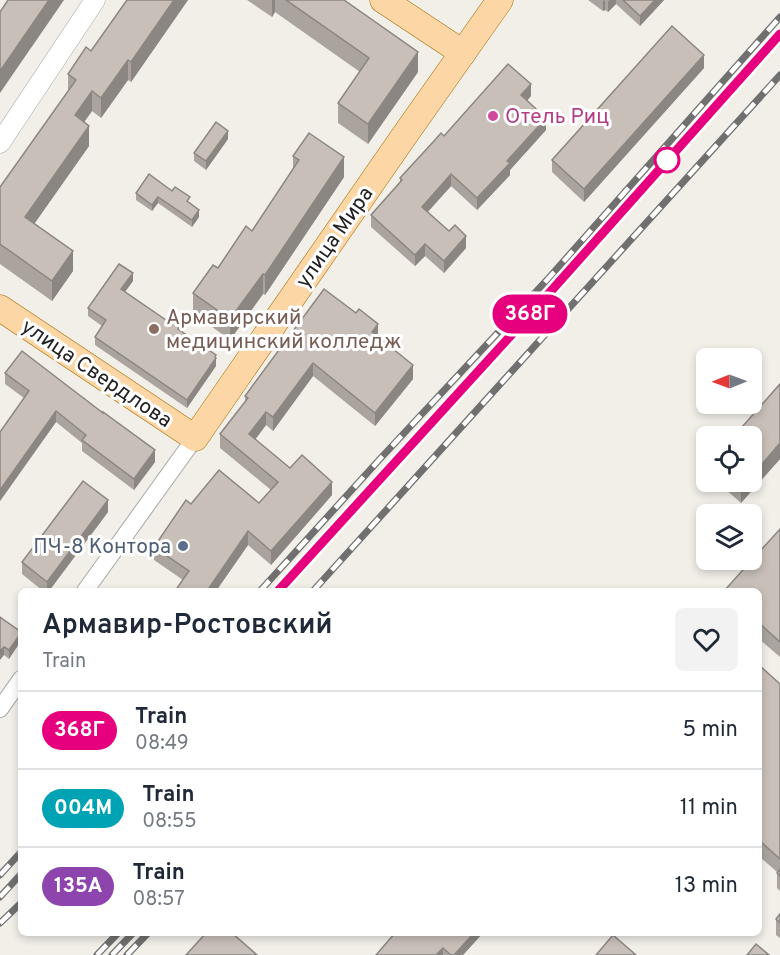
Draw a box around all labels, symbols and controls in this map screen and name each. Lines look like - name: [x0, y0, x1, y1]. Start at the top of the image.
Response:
- place label: Отель Риц: [505, 104, 609, 131]
- marker: Отель Риц: [486, 109, 500, 123]
- unlabelled marker: [654, 147, 680, 173]
- street label: улица Мира: [290, 182, 380, 294]
- line badge: 368Г: [488, 294, 572, 334]
- text: 368Г: [504, 301, 556, 328]
- place label: Армавирский медицинский колледж: [166, 305, 402, 356]
- street label: улица Свердлова: [16, 314, 177, 435]
- marker: Армавирский медицинский колледж: [147, 322, 161, 336]
- north arrow: [696, 348, 762, 414]
- map controls: [696, 348, 762, 570]
- button: locate: [696, 426, 762, 492]
- button: layers: [696, 504, 762, 570]
- place label: ПЧ-8 Контора: [33, 534, 171, 561]
- marker: ПЧ-8 Контора: [176, 539, 190, 553]
- text: Армавир-Ростовский: [42, 608, 333, 644]
- button: heart: [675, 608, 738, 671]
- text: Train: [42, 649, 86, 675]
- text: Train: [135, 704, 187, 731]
- text: 368Г: [54, 717, 105, 744]
- text: 5 min: [683, 717, 738, 744]
- text: 08:49: [135, 731, 189, 757]
- text: Train: [142, 782, 194, 809]
- text: 004М: [54, 795, 112, 822]
- text: 11 min: [680, 795, 738, 822]
- text: 08:55: [142, 809, 197, 835]
- text: Train: [132, 860, 185, 887]
- text: 135А: [54, 873, 102, 900]
- text: 13 min: [675, 873, 738, 900]
- text: 08:57: [132, 887, 185, 913]

